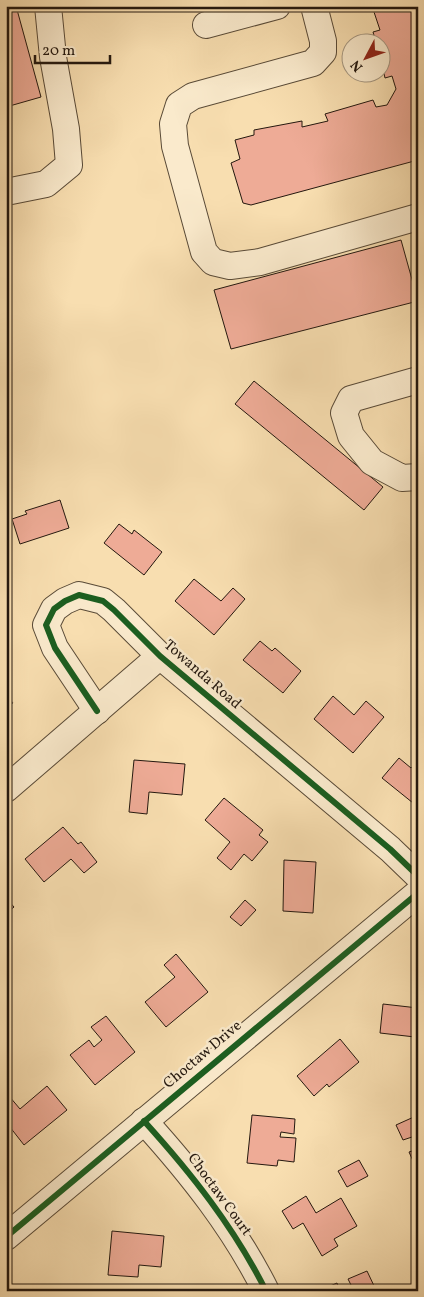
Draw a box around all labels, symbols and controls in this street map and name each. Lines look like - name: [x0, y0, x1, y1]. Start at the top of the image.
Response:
- scale bar: [35, 32, 110, 64]
- north arrow: [342, 32, 392, 82]
- text: 20 m: [42, 41, 75, 62]
- text: N: [347, 55, 368, 76]
- street label: Towanda Road: [159, 635, 245, 715]
- street label: Choctaw Drive: [159, 1016, 247, 1094]
- street label: Choctaw Court: [182, 1149, 256, 1241]

